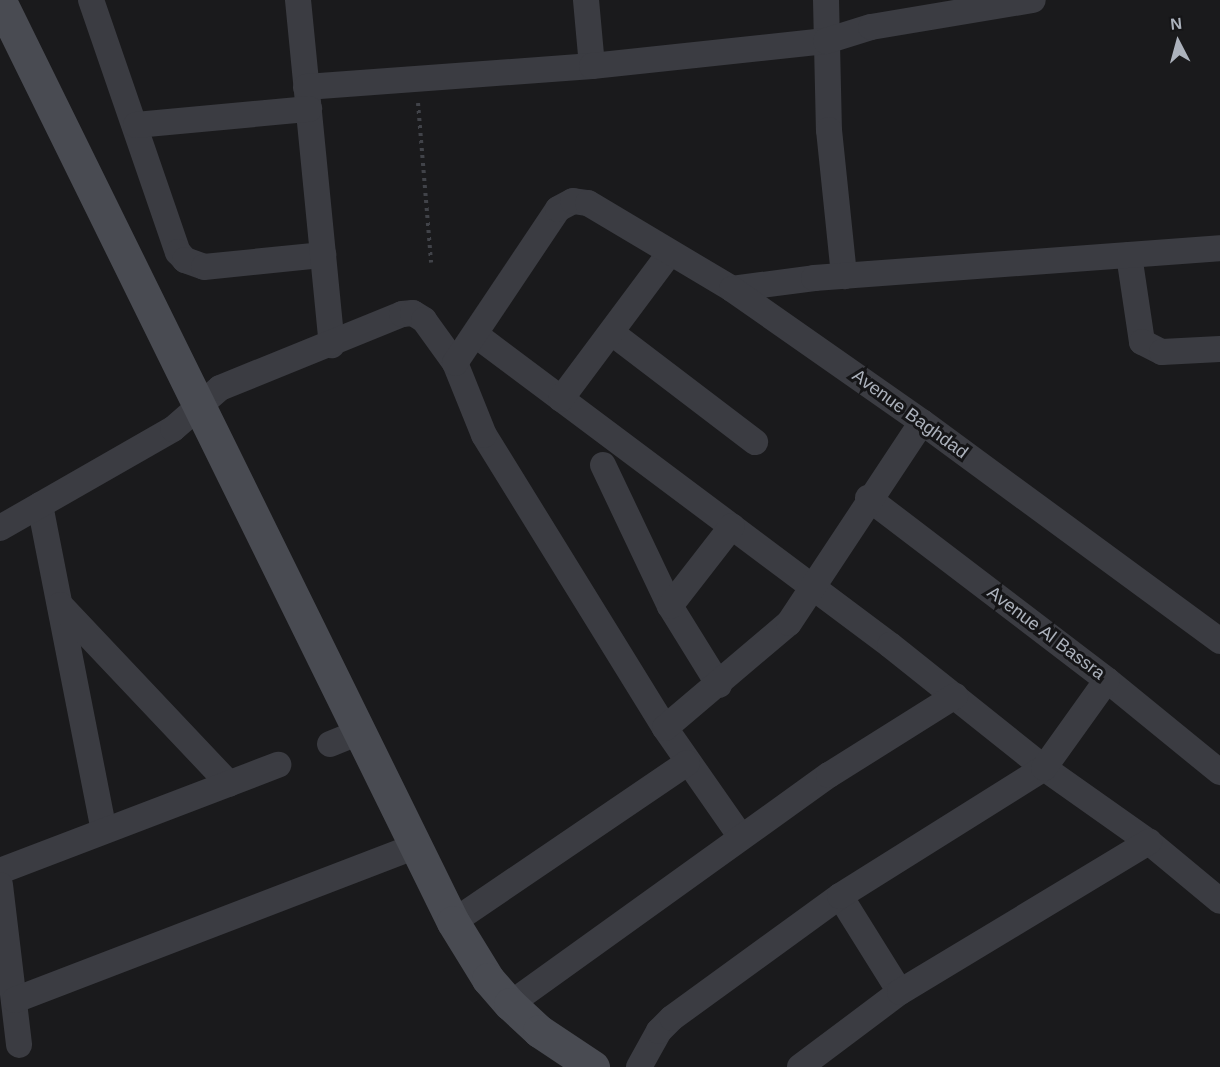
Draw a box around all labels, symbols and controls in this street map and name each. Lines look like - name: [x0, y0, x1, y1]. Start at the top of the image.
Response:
- north arrow: [1148, 12, 1208, 72]
- text: N: [1169, 15, 1183, 33]
- street label: Avenue Baghdad: [848, 365, 972, 463]
- street label: Avenue Al Bassra: [982, 581, 1110, 685]

